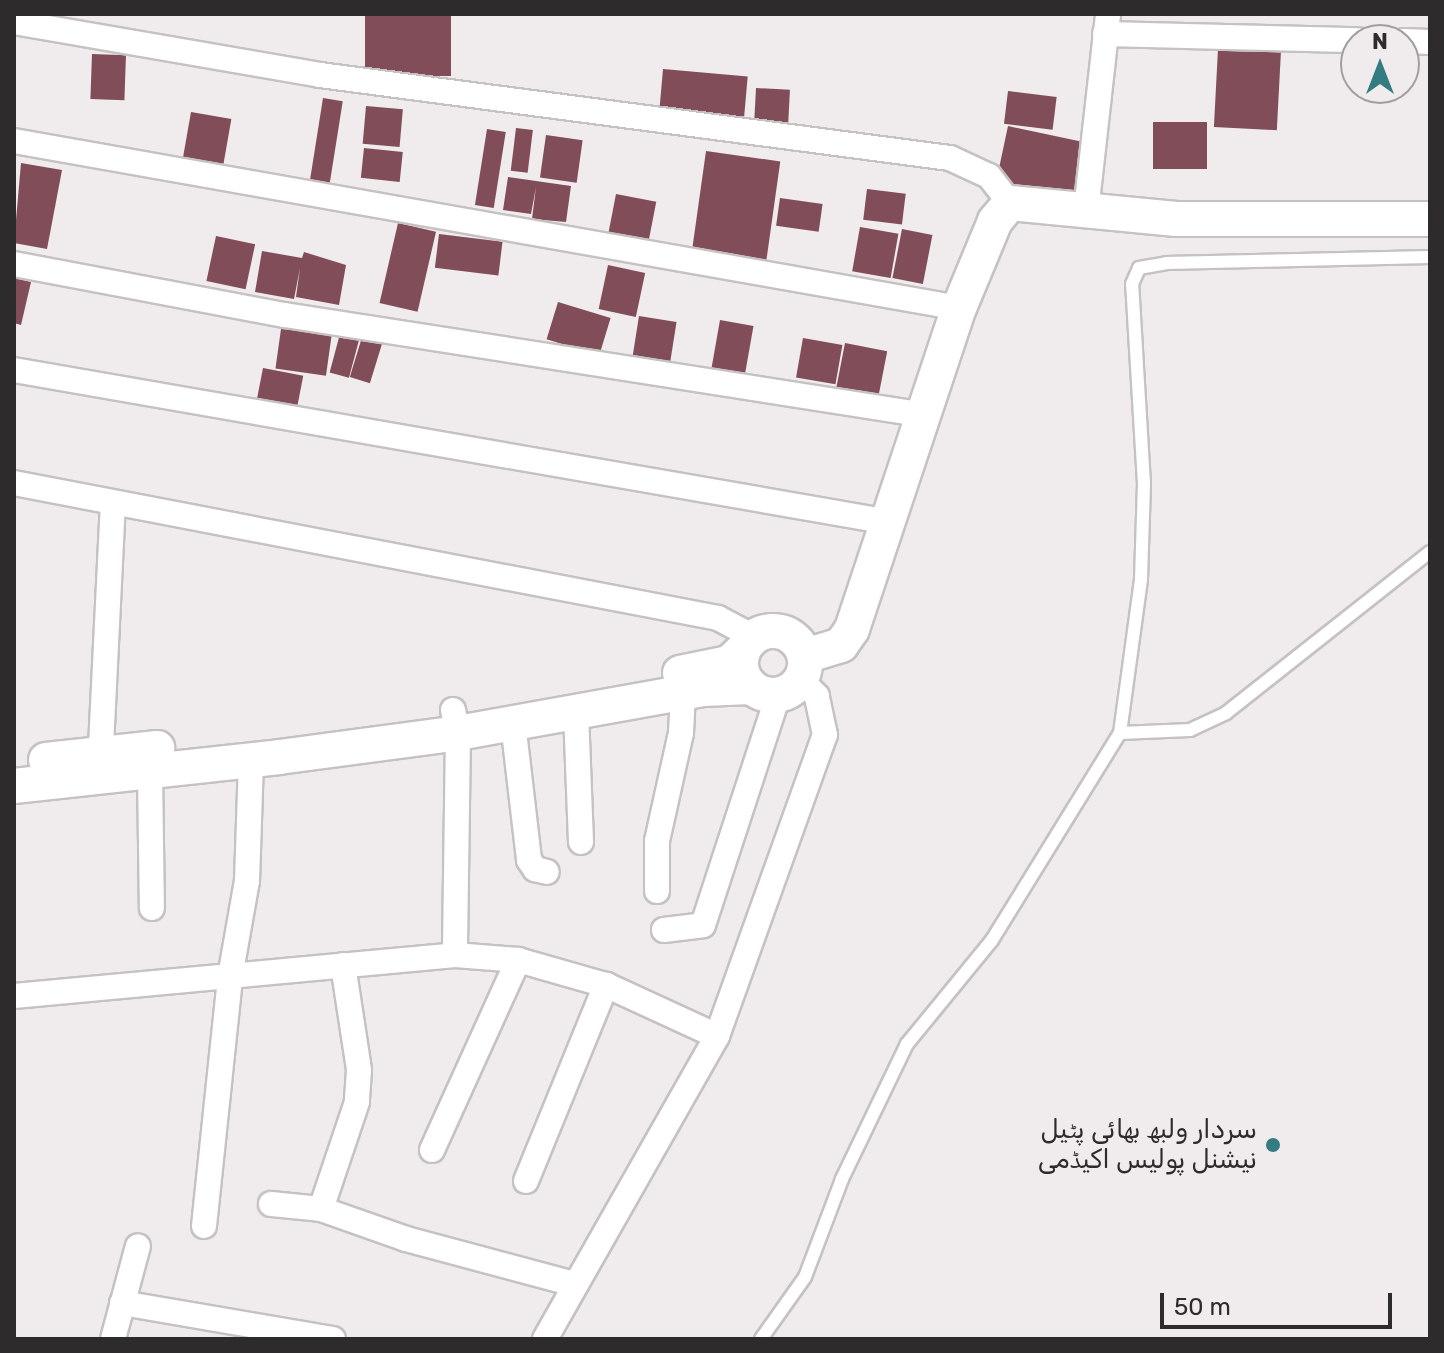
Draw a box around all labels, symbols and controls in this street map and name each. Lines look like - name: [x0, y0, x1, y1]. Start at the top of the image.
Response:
- north arrow: [1340, 24, 1420, 104]
- text: N: [1372, 28, 1388, 55]
- place label: سردار ولبھ بھائی پٹیل نیشنل پولیس اکیڈمی: [1038, 1114, 1257, 1176]
- marker: سردار ولبھ بھائی پٹیل نیشنل پولیس اکیڈمی: [1264, 1136, 1282, 1154]
- scale bar: [1164, 1277, 1396, 1327]
- text: 50 m: [1174, 1293, 1231, 1321]

